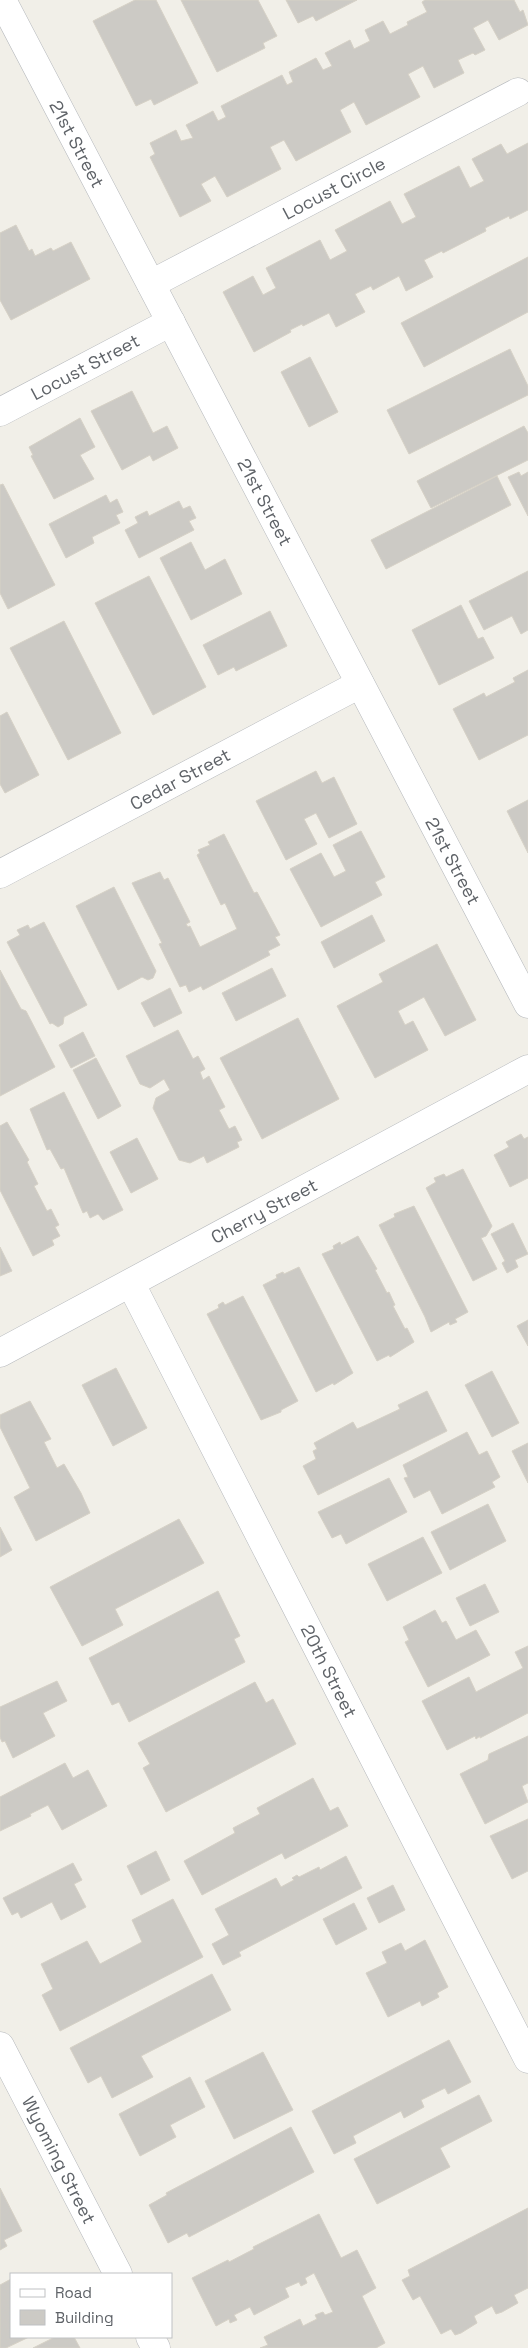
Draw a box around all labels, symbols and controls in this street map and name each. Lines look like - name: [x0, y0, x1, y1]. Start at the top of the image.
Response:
- street label: 21st Street: [44, 96, 110, 192]
- street label: Locust Circle: [279, 151, 389, 225]
- street label: Locust Street: [27, 329, 143, 405]
- street label: 21st Street: [232, 454, 298, 550]
- street label: Cedar Street: [126, 743, 234, 815]
- street label: 21st Street: [420, 813, 486, 909]
- street label: Cherry Street: [207, 1173, 321, 1249]
- street label: 20th Street: [296, 1621, 362, 1721]
- street label: Wyoming Street: [17, 2092, 101, 2228]
- legend: [10, 2273, 172, 2338]
- text: Road: [55, 2283, 92, 2302]
- text: Building: [55, 2308, 114, 2327]

